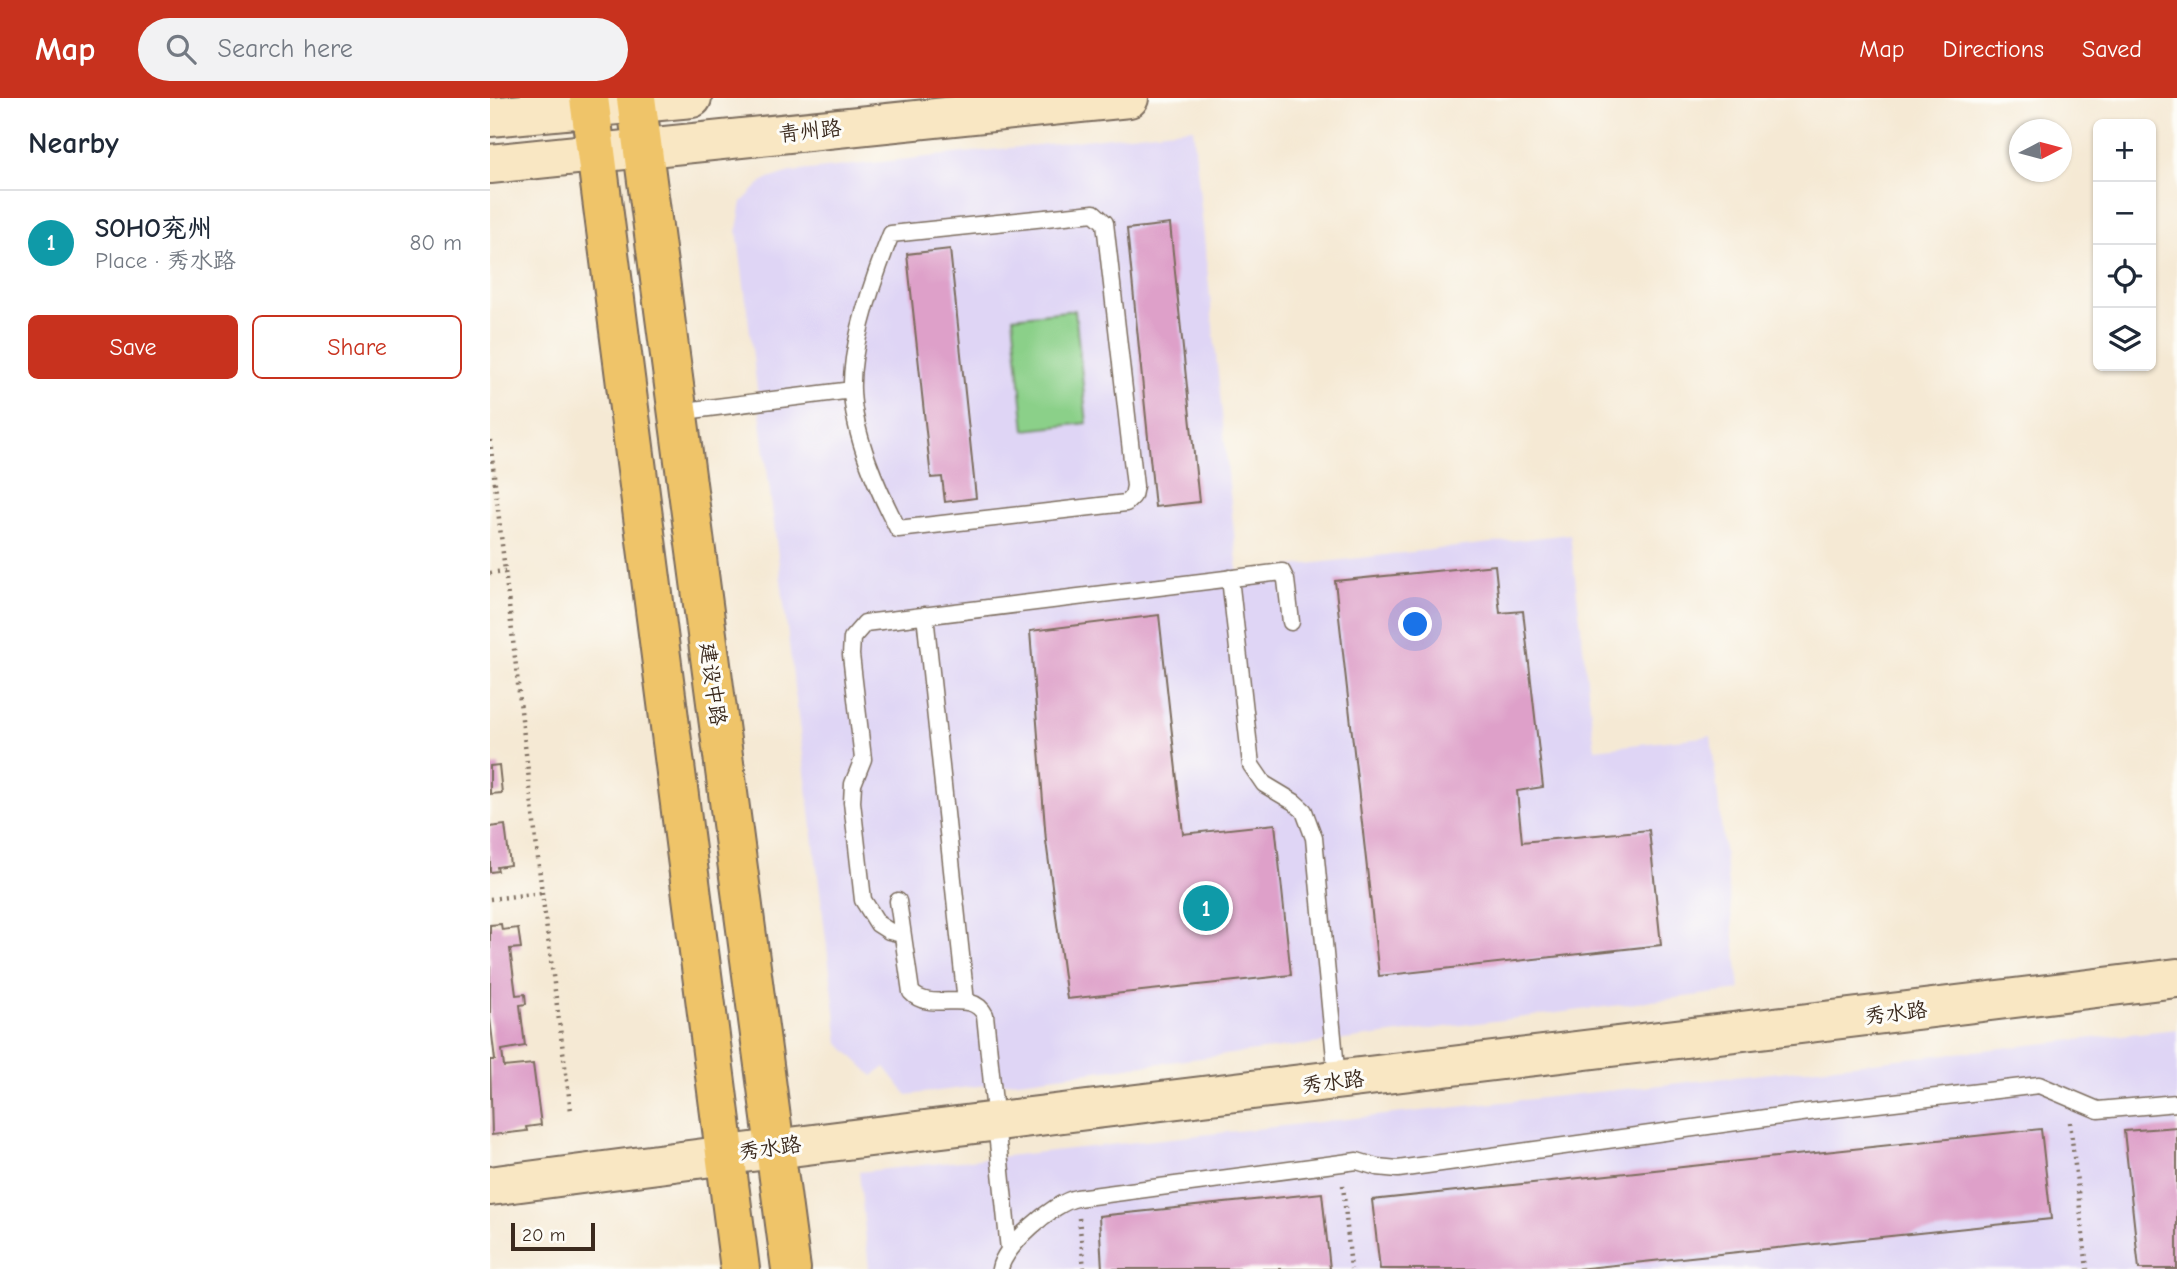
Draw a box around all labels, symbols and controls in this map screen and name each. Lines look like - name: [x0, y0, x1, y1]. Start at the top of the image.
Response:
- search box: [138, 18, 628, 81]
- text: Map: [35, 30, 96, 68]
- icon: search: [162, 30, 200, 68]
- text: Search here: [218, 34, 353, 64]
- text: Map: [1859, 35, 1905, 63]
- text: Directions: [1943, 35, 2044, 63]
- text: Saved: [2082, 35, 2142, 63]
- street label: 青州路: [777, 116, 843, 146]
- north arrow: [2009, 119, 2072, 182]
- map controls: [2093, 119, 2156, 371]
- button: +: [2093, 119, 2156, 182]
- text: Nearby: [28, 126, 119, 161]
- button: −: [2093, 182, 2156, 245]
- text: SOHO兖州: [95, 214, 213, 244]
- text: 1: [46, 229, 56, 256]
- text: 80 m: [409, 229, 462, 256]
- button: locate: [2093, 245, 2156, 308]
- text: Place · 秀水路: [95, 247, 236, 274]
- button: layers: [2093, 308, 2156, 371]
- button: Save: [28, 315, 238, 379]
- button: Share: [252, 315, 462, 379]
- your location: [1398, 607, 1432, 641]
- street label: 建设中路: [695, 641, 731, 727]
- pin: 1: [1183, 882, 1229, 934]
- street label: 秀水路: [1863, 997, 1929, 1029]
- street label: 秀水路: [1300, 1066, 1366, 1098]
- street label: 秀水路: [737, 1132, 803, 1164]
- scale bar: [511, 1220, 595, 1252]
- text: 20 m: [522, 1224, 566, 1246]

